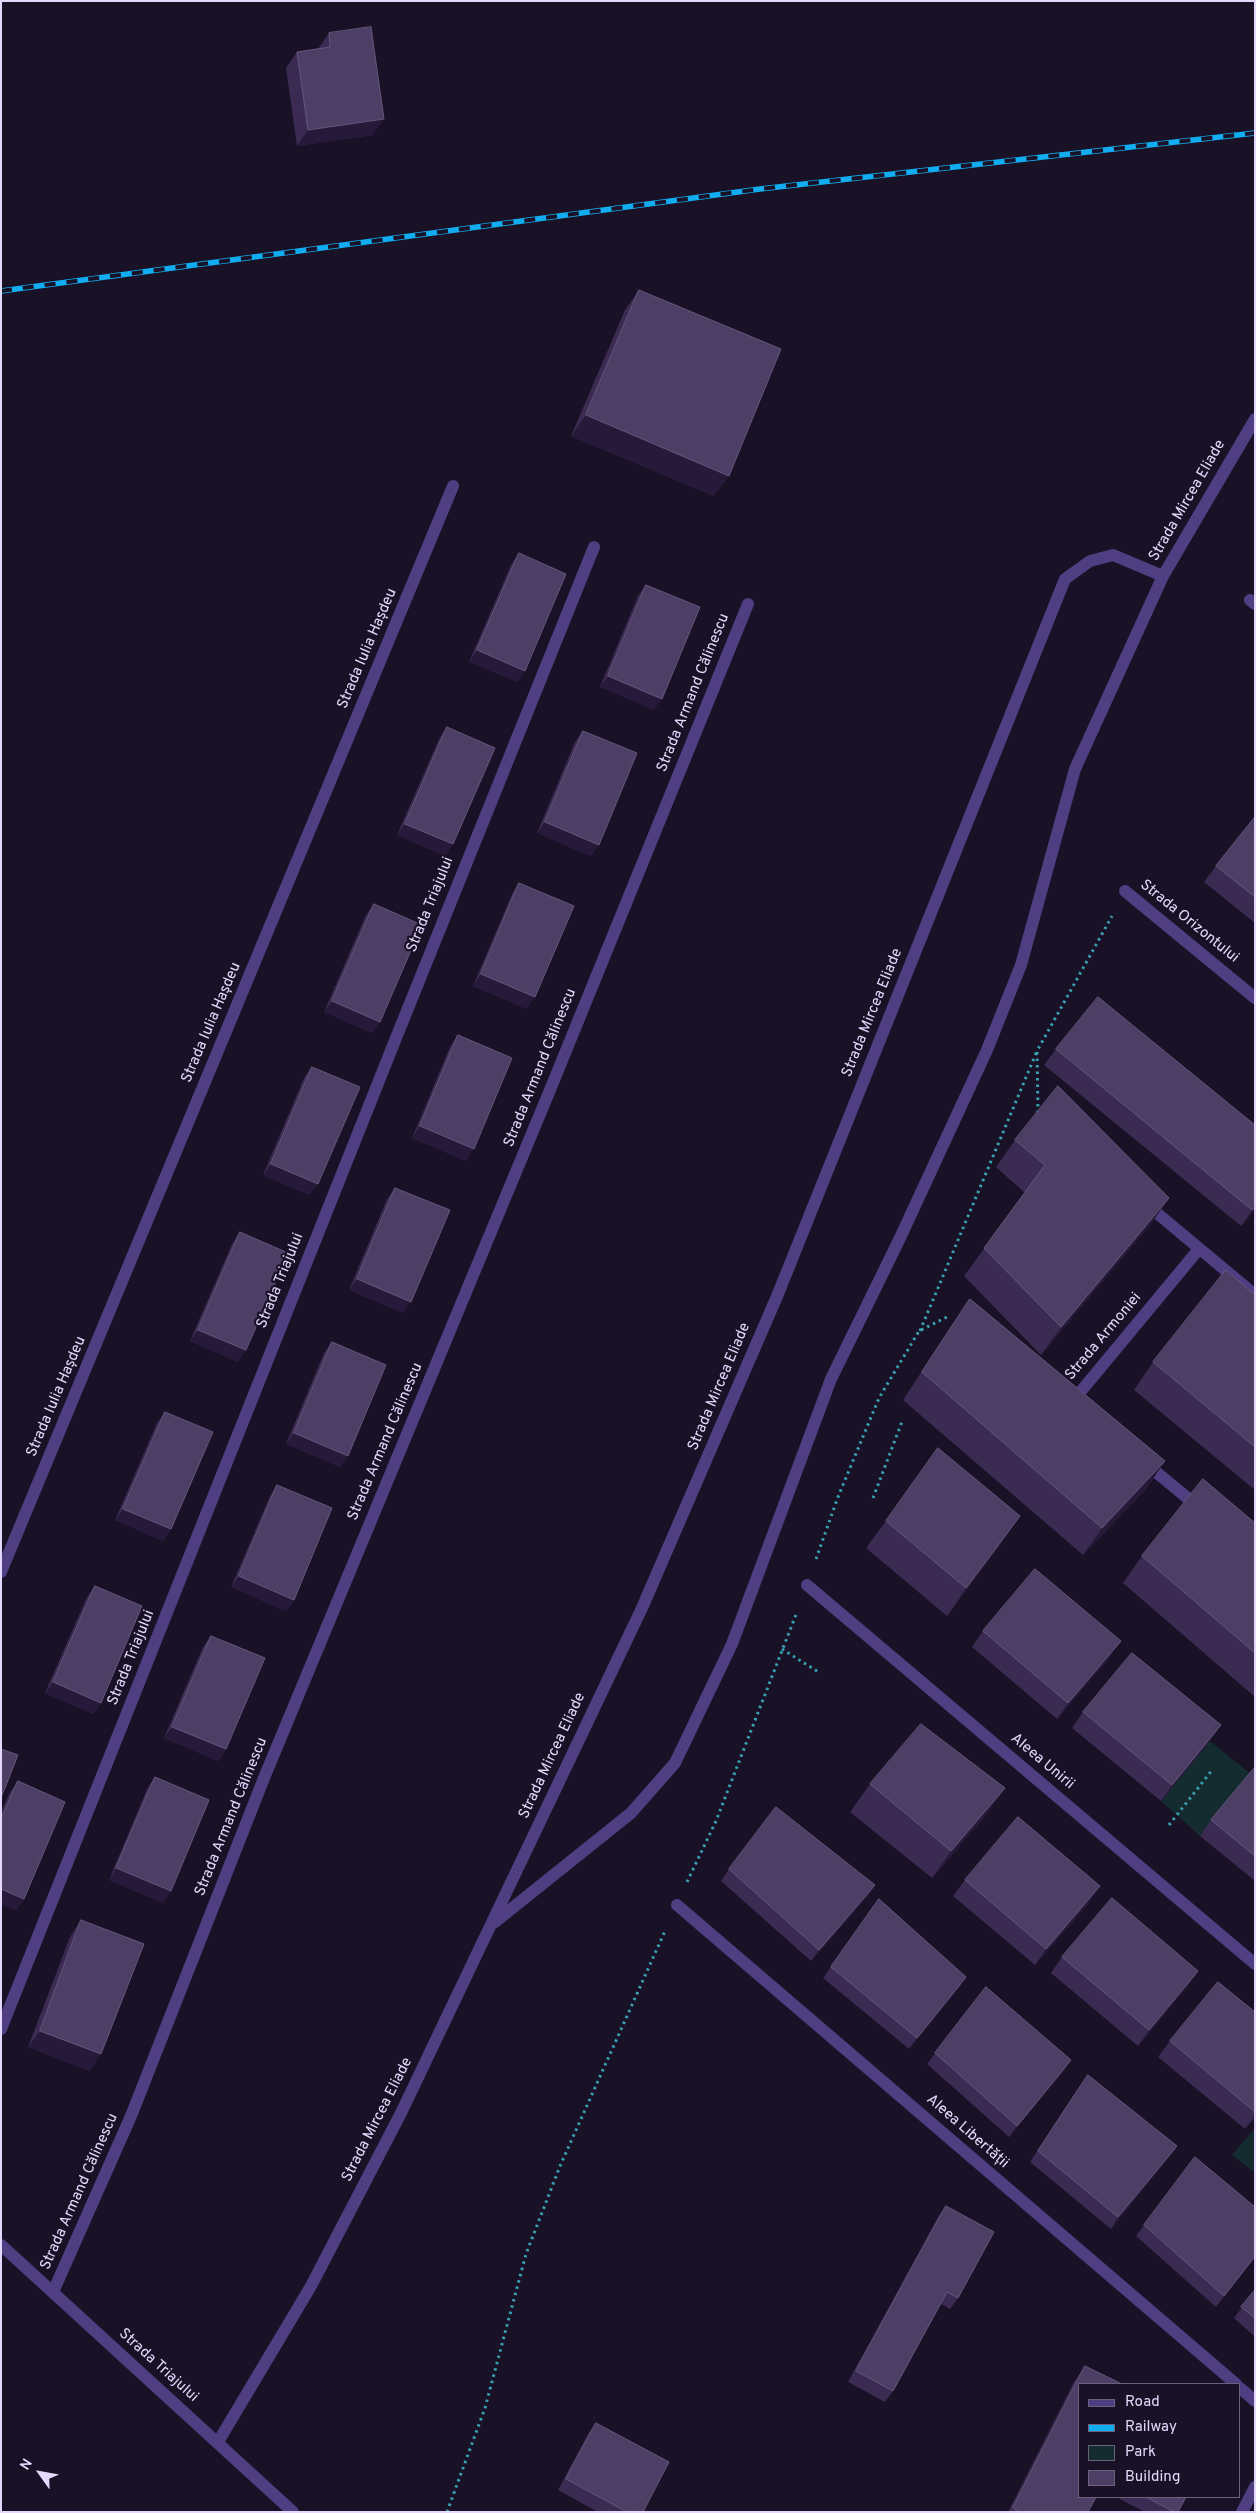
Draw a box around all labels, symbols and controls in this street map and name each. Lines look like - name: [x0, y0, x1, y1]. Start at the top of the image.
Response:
- street label: Strada Mircea Eliade: [1146, 437, 1230, 565]
- street label: Strada Iulia Hașdeu: [335, 586, 401, 712]
- street label: Strada Armand Călinescu: [654, 611, 734, 775]
- street label: Strada Triajului: [404, 855, 458, 955]
- street label: Strada Orizontului: [1136, 877, 1242, 967]
- street label: Strada Mircea Eliade: [839, 946, 907, 1080]
- street label: Strada Iulia Hașdeu: [179, 960, 245, 1086]
- street label: Strada Armand Călinescu: [501, 986, 581, 1150]
- street label: Strada Triajului: [254, 1231, 308, 1331]
- street label: Strada Armoniei: [1062, 1290, 1146, 1384]
- street label: Strada Mircea Eliade: [685, 1320, 755, 1454]
- street label: Strada Iulia Hașdeu: [24, 1334, 90, 1460]
- street label: Strada Armand Călinescu: [345, 1360, 427, 1524]
- street label: Strada Triajului: [105, 1608, 159, 1708]
- street label: Strada Mircea Eliade: [516, 1690, 590, 1822]
- street label: Aleea Unirii: [1006, 1730, 1078, 1794]
- street label: Strada Armand Călinescu: [192, 1735, 272, 1899]
- street label: Strada Mircea Eliade: [339, 2055, 417, 2185]
- street label: Aleea Libertății: [922, 2091, 1012, 2173]
- street label: Strada Armand Călinescu: [37, 2111, 123, 2273]
- street label: Strada Triajului: [114, 2325, 202, 2407]
- legend: [1078, 2383, 1241, 2498]
- text: Road: [1125, 2393, 1160, 2412]
- text: Railway: [1125, 2418, 1177, 2437]
- text: Park: [1125, 2443, 1156, 2462]
- north arrow: [15, 2448, 65, 2498]
- text: N: [17, 2456, 37, 2474]
- text: Building: [1125, 2468, 1180, 2487]

